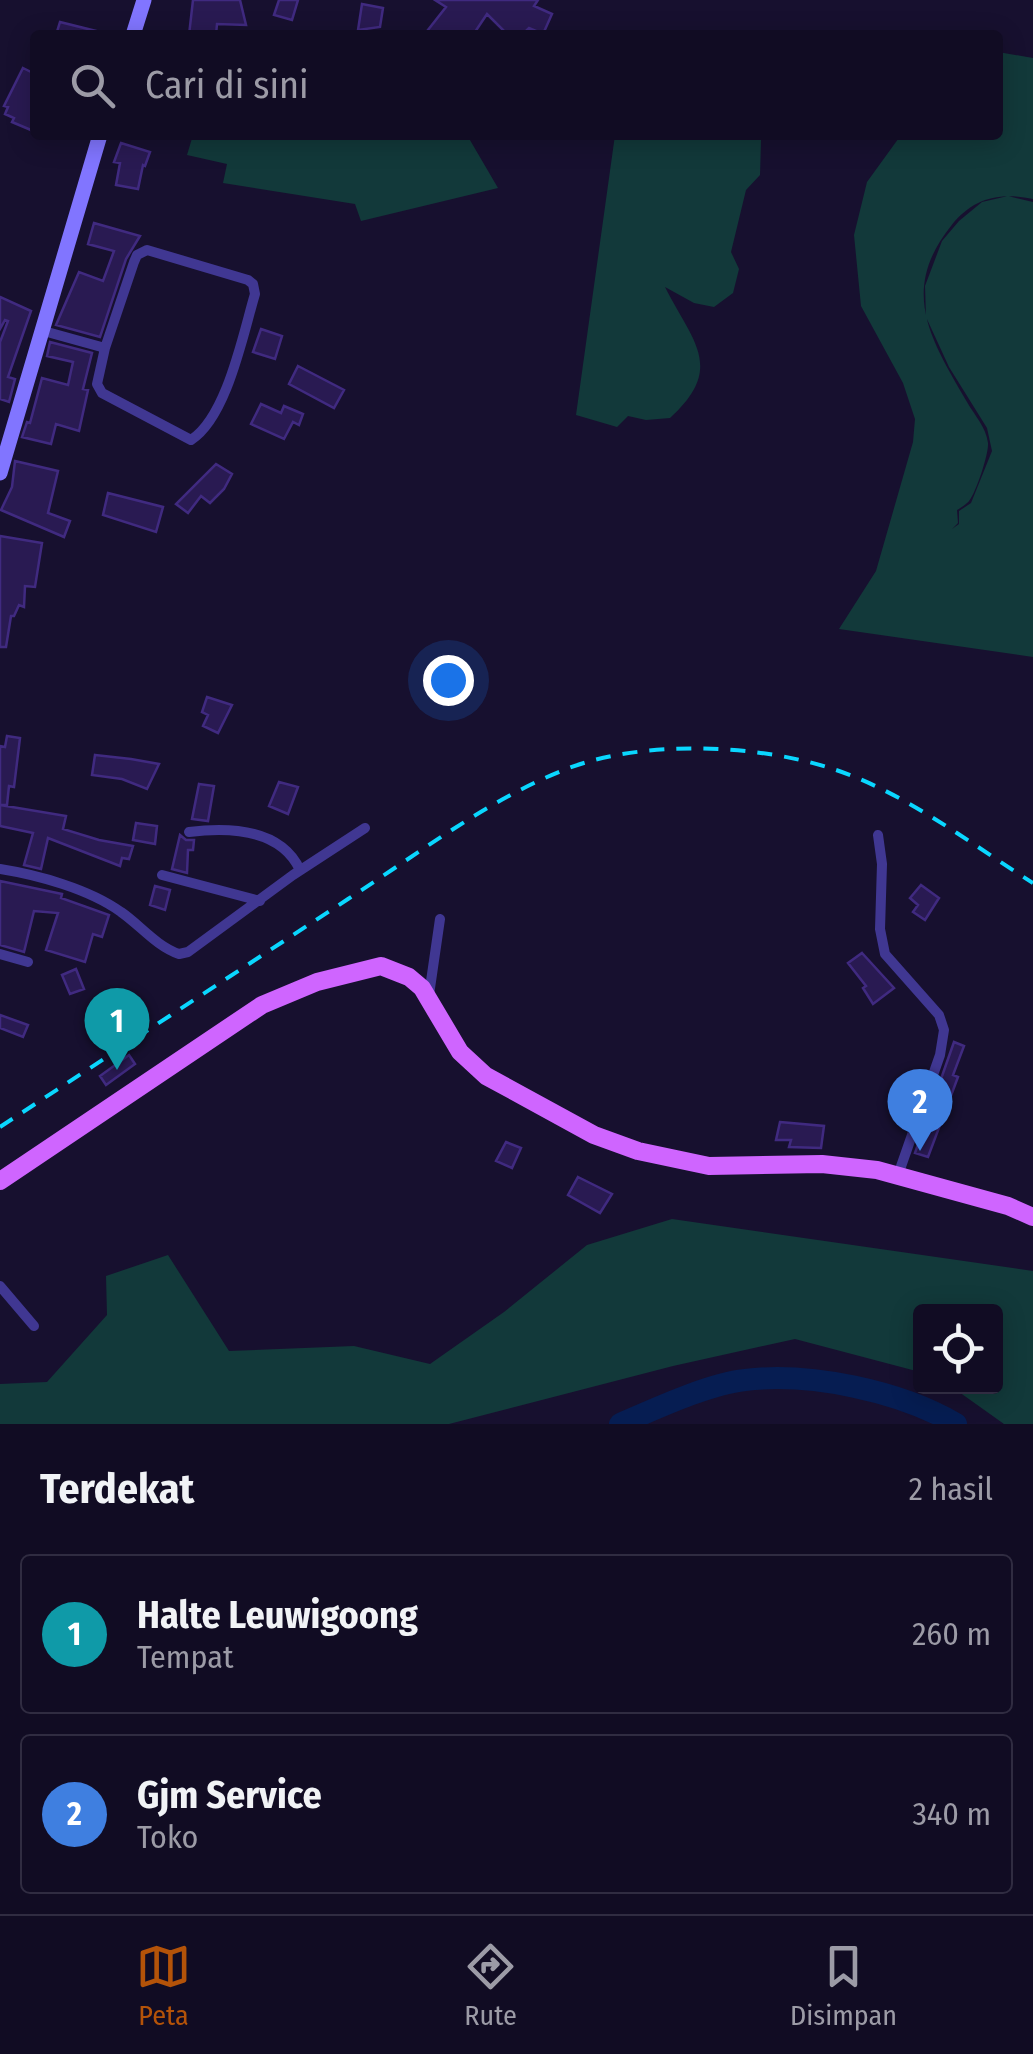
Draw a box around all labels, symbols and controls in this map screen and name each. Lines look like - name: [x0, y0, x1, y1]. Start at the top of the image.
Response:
- search box: [30, 30, 1003, 140]
- icon: search: [65, 58, 120, 113]
- text: Cari di sini: [145, 62, 309, 108]
- your location: [423, 655, 474, 706]
- pin: 1: [84, 988, 150, 1070]
- pin: 2: [888, 1068, 952, 1151]
- map controls: [913, 1304, 1003, 1394]
- button: locate: [913, 1304, 1003, 1394]
- text: Terdekat: [40, 1464, 194, 1514]
- text: 2 hasil: [909, 1470, 993, 1508]
- text: Halte Leuwigoong: [137, 1592, 418, 1638]
- text: 1: [68, 1615, 81, 1653]
- text: 260 m: [912, 1615, 991, 1653]
- text: Tempat: [137, 1638, 233, 1676]
- text: Gjm Service: [137, 1772, 322, 1818]
- text: 2: [67, 1795, 82, 1833]
- text: 340 m: [912, 1795, 991, 1833]
- text: Toko: [137, 1818, 198, 1856]
- tab: Peta: [136, 1939, 191, 2032]
- tab: Rute: [463, 1939, 518, 2032]
- tab: Disimpan: [790, 1939, 897, 2032]

